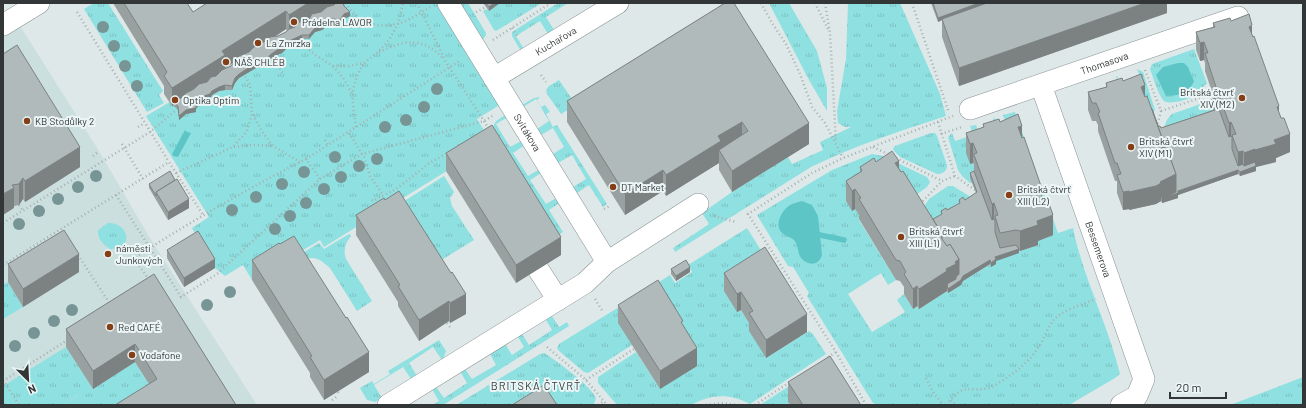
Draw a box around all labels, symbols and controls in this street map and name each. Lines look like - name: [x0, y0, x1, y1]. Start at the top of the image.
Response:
- place label: Prádelna LAVOR: [302, 16, 372, 28]
- marker: Prádelna LAVOR: [289, 17, 299, 27]
- street label: Kuchařova: [533, 24, 578, 58]
- place label: La Zmrzka: [266, 37, 311, 49]
- marker: La Zmrzka: [253, 38, 263, 48]
- street label: Thomasova: [1079, 49, 1130, 77]
- place label: NÁŠ CHLÉB: [234, 56, 285, 68]
- marker: NÁŠ CHLÉB: [221, 57, 231, 67]
- place label: Britská čtvrť XIV (M2): [1180, 86, 1234, 110]
- marker: Britská čtvrť XIV (M2): [1237, 93, 1247, 103]
- place label: Optika Optim: [183, 94, 239, 106]
- marker: Optika Optim: [170, 95, 180, 105]
- street label: Svitákova: [511, 112, 544, 153]
- place label: KB Stodůlky 2: [35, 115, 94, 127]
- marker: KB Stodůlky 2: [22, 116, 32, 126]
- place label: Britská čtvrť XIV (M1): [1139, 135, 1193, 159]
- marker: Britská čtvrť XIV (M1): [1126, 142, 1136, 152]
- place label: DT Market: [621, 181, 665, 193]
- marker: DT Market: [608, 182, 618, 192]
- place label: Britská čtvrť XIII (L2): [1017, 183, 1071, 207]
- marker: Britská čtvrť XIII (L2): [1004, 190, 1014, 200]
- street label: Bessemerova: [1083, 220, 1114, 279]
- place label: Britská čtvrť XIII (L1): [909, 225, 963, 249]
- marker: Britská čtvrť XIII (L1): [896, 232, 906, 242]
- place label: náměstí Junkových: [116, 242, 162, 266]
- marker: náměstí Junkových: [103, 249, 113, 259]
- place label: Red CAFÉ: [118, 321, 161, 333]
- marker: Red CAFÉ: [105, 322, 115, 332]
- place label: Vodafone: [140, 349, 181, 361]
- marker: Vodafone: [127, 350, 137, 360]
- north arrow: [8, 360, 48, 400]
- scale bar: [1170, 374, 1226, 400]
- district label: BRITSKÁ ČTVRŤ: [491, 379, 581, 392]
- text: 20 m: [1176, 380, 1202, 394]
- text: N: [26, 382, 38, 397]

